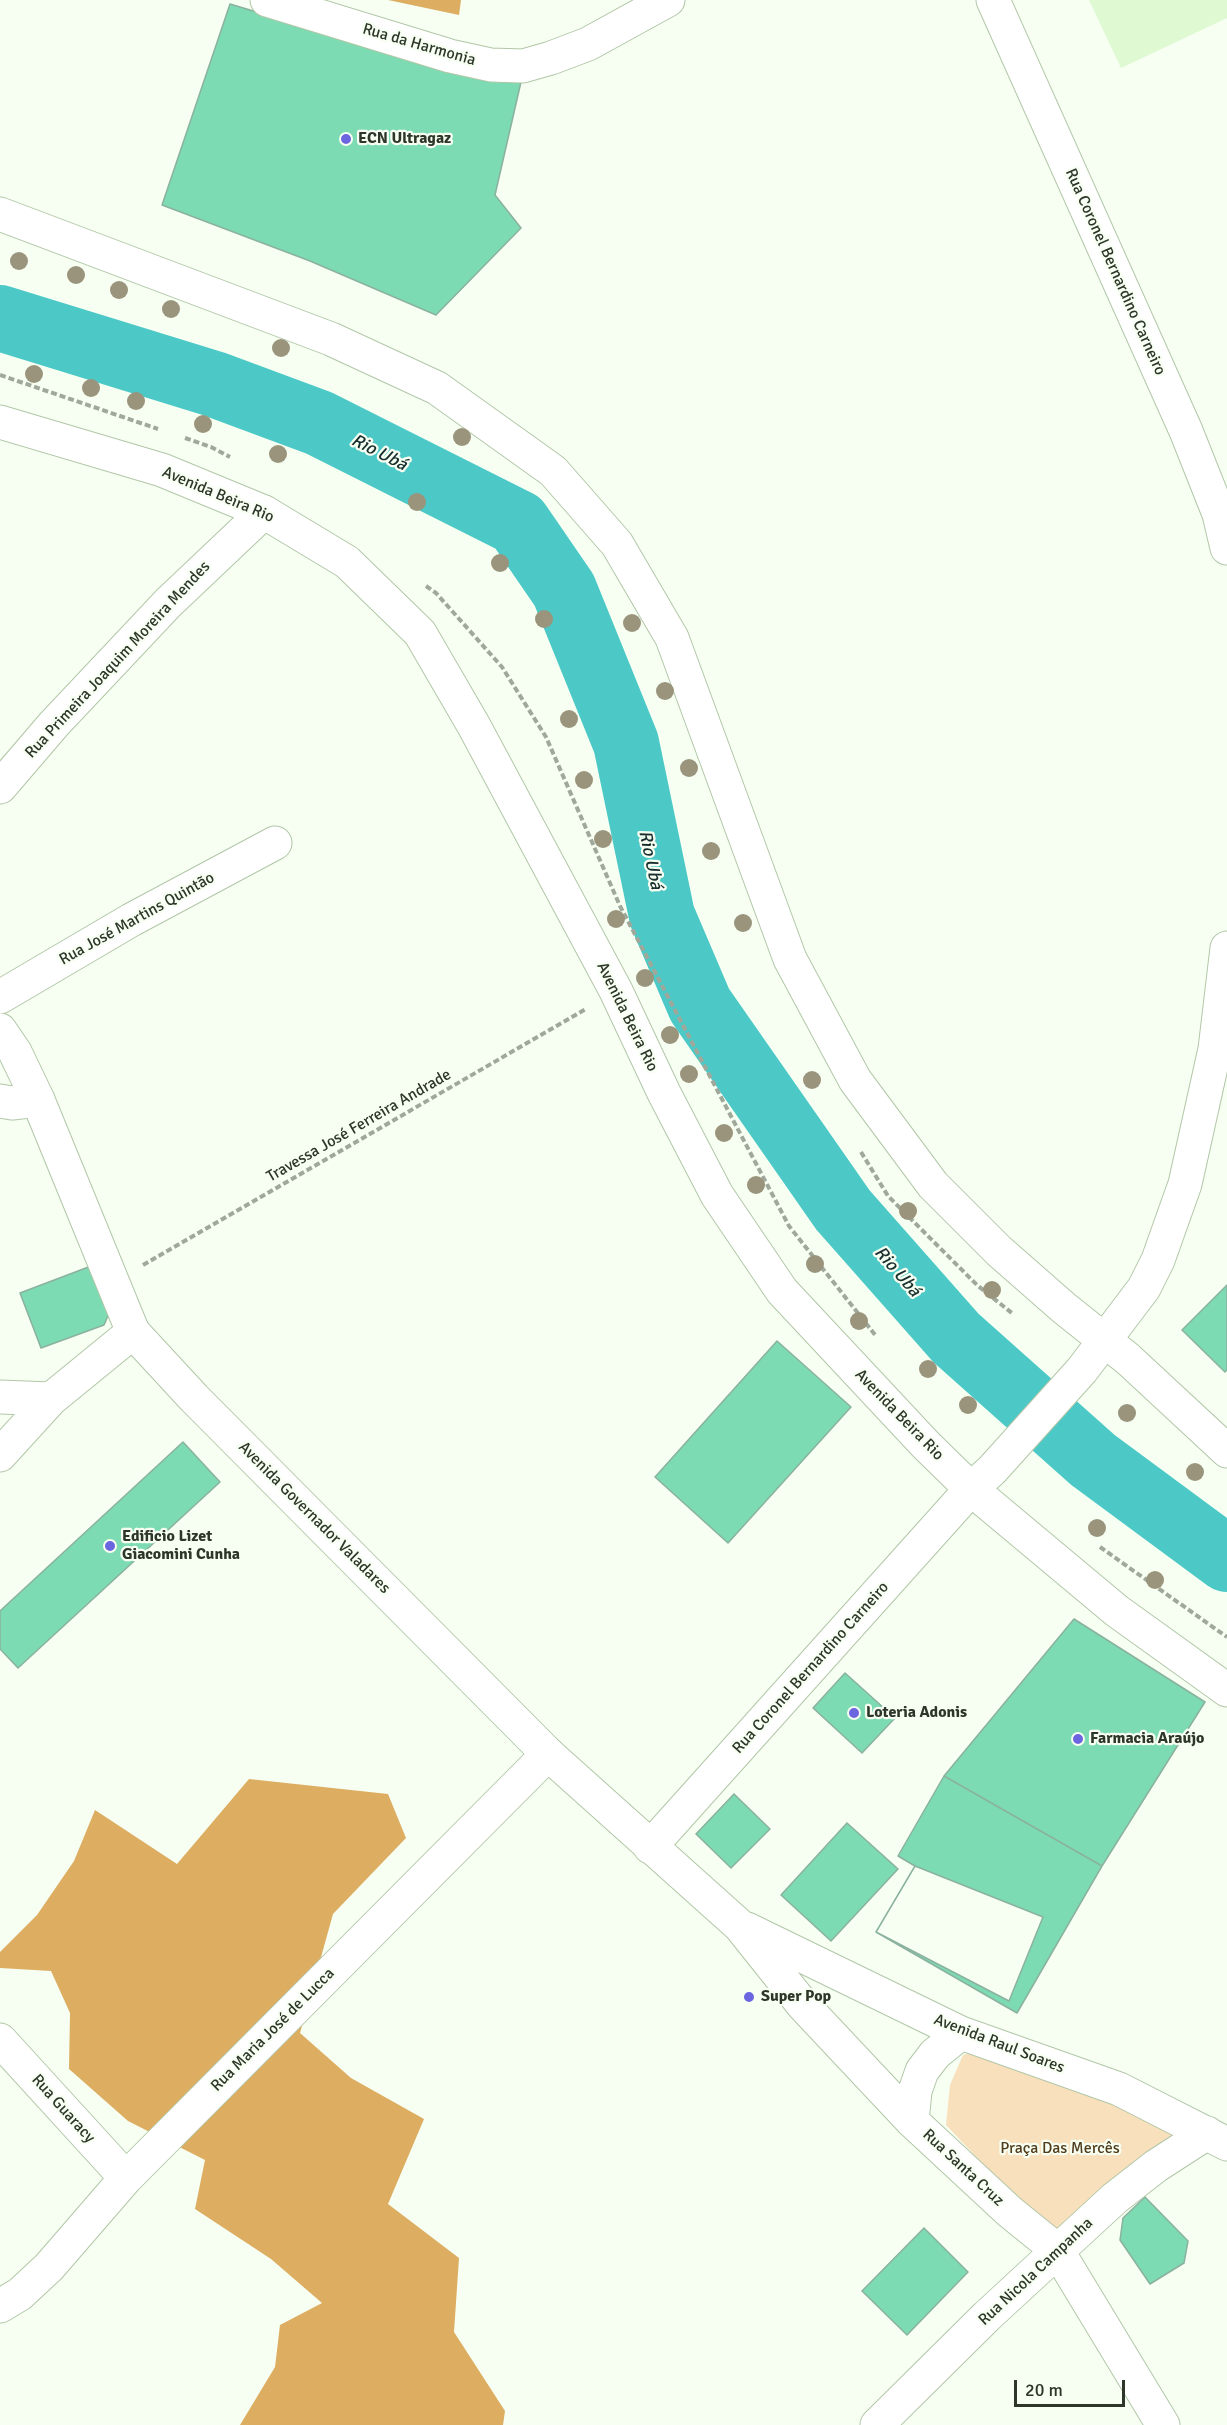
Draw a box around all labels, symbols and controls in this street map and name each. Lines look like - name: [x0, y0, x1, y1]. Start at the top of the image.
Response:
- street label: Rua da Harmonia: [360, 20, 478, 70]
- place label: ECN Ultragaz: [358, 129, 451, 149]
- marker: ECN Ultragaz: [339, 132, 353, 146]
- street label: Rua Coronel Bernardino Carneiro: [1061, 166, 1169, 378]
- water label: Rio Ubá: [348, 430, 410, 476]
- street label: Avenida Beira Rio: [159, 463, 277, 527]
- street label: Rua Primeira Joaquim Moreira Mendes: [21, 557, 215, 763]
- water label: Rio Ubá: [633, 829, 667, 891]
- street label: Rua José Martins Quintão: [56, 868, 218, 970]
- street label: Avenida Beira Rio: [592, 959, 662, 1075]
- street label: Travessa José Ferreira Andrade: [263, 1065, 455, 1187]
- water label: Rio Ubá: [869, 1242, 925, 1302]
- street label: Avenida Beira Rio: [851, 1365, 947, 1465]
- street label: Avenida Governador Valadares: [234, 1438, 394, 1598]
- place label: Edificio Lizet Giacomini Cunha: [122, 1527, 240, 1565]
- marker: Edificio Lizet Giacomini Cunha: [103, 1539, 117, 1553]
- street label: Rua Coronel Bernardino Carneiro: [729, 1578, 893, 1758]
- place label: Loteria Adonis: [866, 1703, 967, 1723]
- marker: Loteria Adonis: [847, 1706, 861, 1720]
- place label: Farmacia Araújo: [1090, 1729, 1204, 1749]
- marker: Farmacia Araújo: [1071, 1732, 1085, 1746]
- street label: Rua Maria José de Lucca: [207, 1964, 339, 2096]
- place label: Super Pop: [761, 1987, 831, 2007]
- marker: Super Pop: [742, 1990, 756, 2004]
- street label: Avenida Raul Soares: [931, 2010, 1067, 2078]
- street label: Rua Guaracy: [27, 2071, 99, 2147]
- street label: Rua Santa Cruz: [918, 2125, 1008, 2211]
- park label: Praça Das Mercês: [1000, 2139, 1120, 2159]
- street label: Rua Nicola Campanha: [975, 2214, 1097, 2330]
- scale bar: [1017, 2368, 1128, 2406]
- text: 20 m: [1025, 2379, 1063, 2401]

